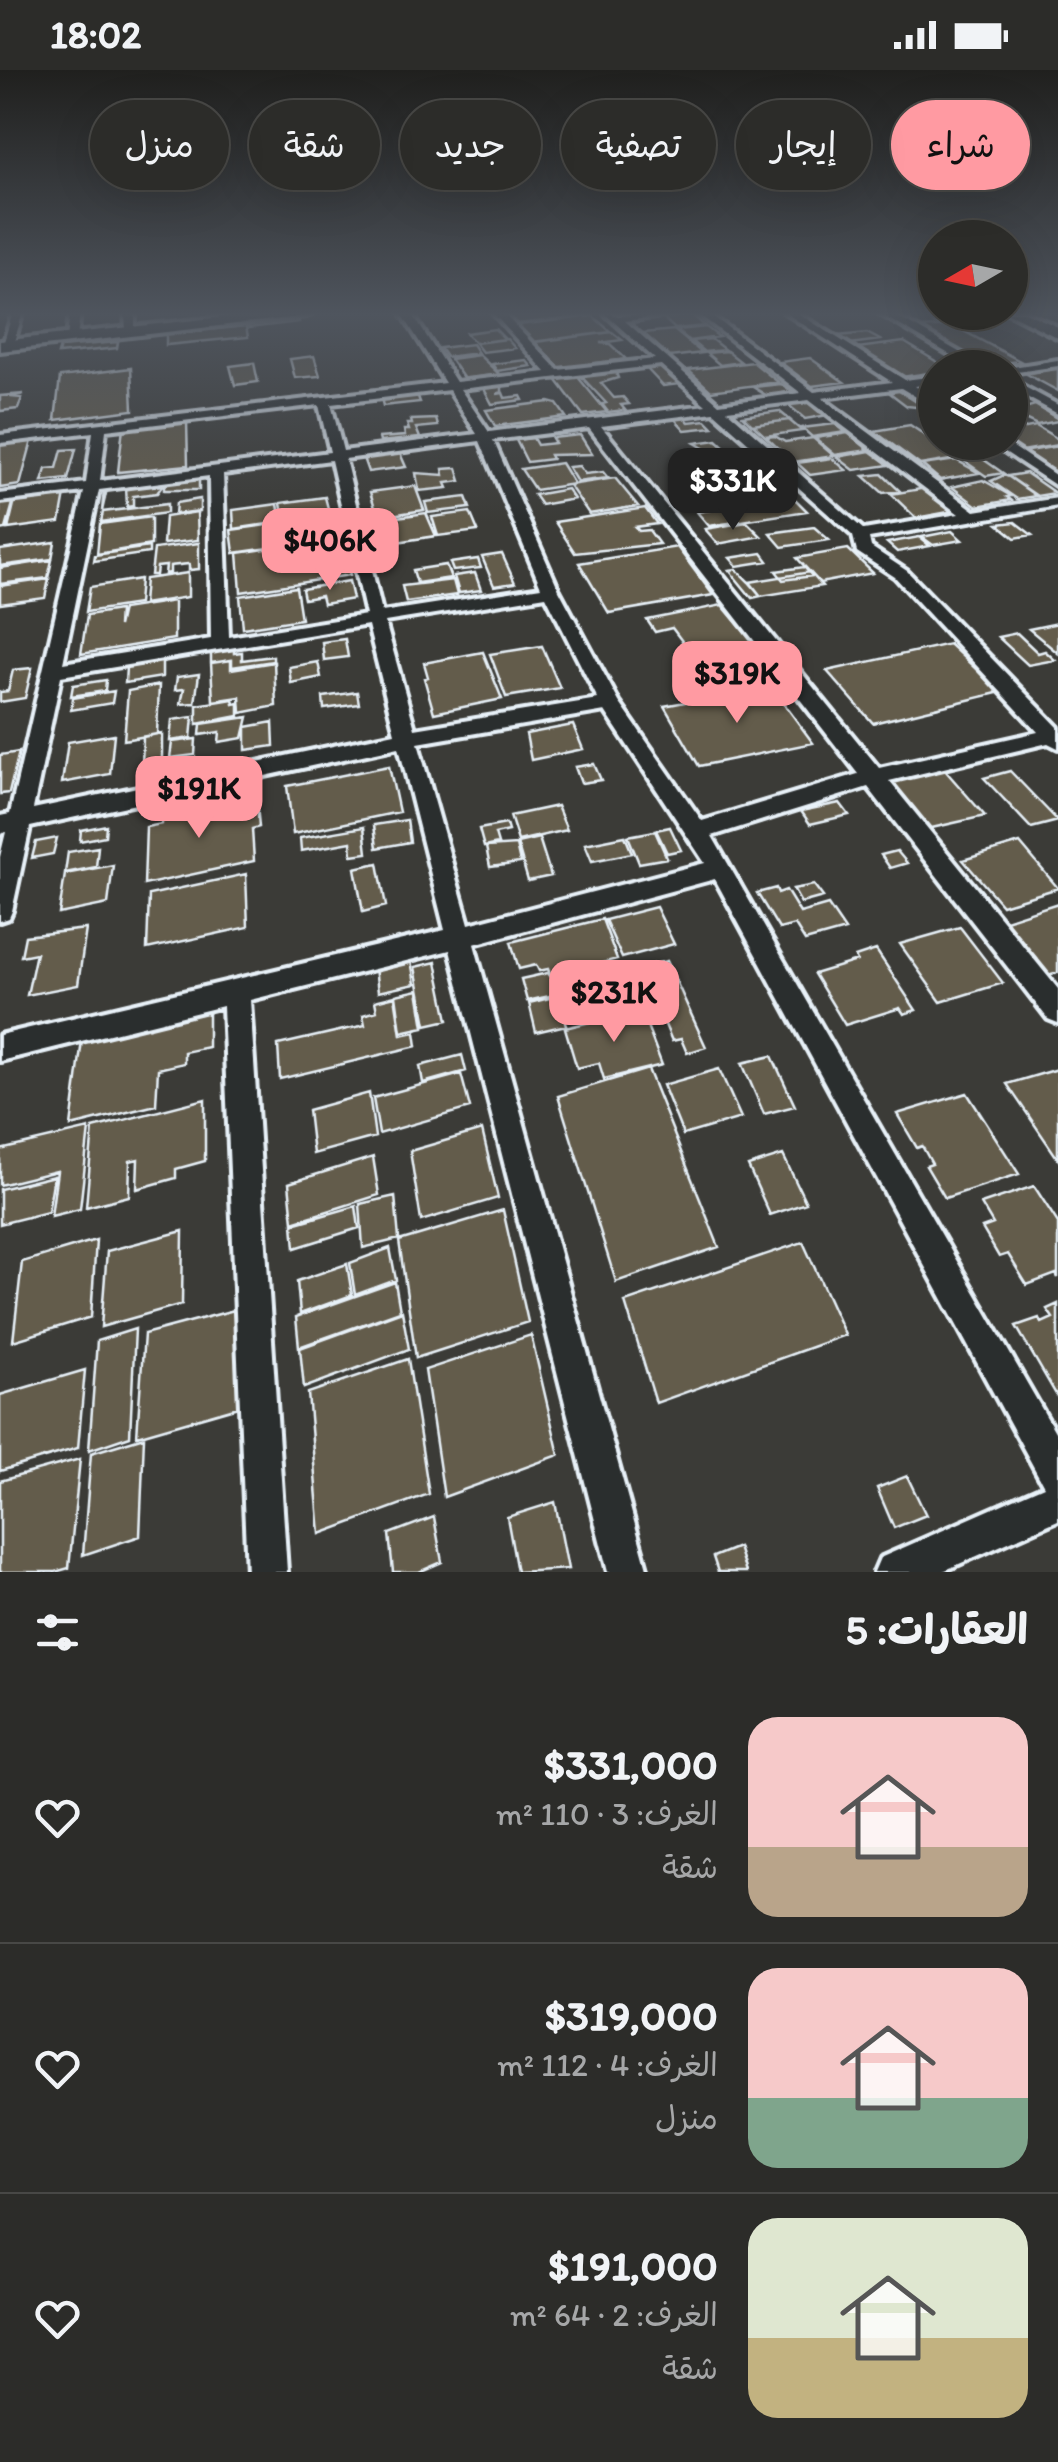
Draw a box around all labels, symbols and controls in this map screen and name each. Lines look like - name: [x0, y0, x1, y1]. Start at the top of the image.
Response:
- text: 18:02: [50, 12, 141, 58]
- chip: منزل: [90, 100, 229, 190]
- chip: شقة: [249, 100, 380, 190]
- chip: جديد: [400, 100, 541, 190]
- chip: تصفية: [561, 100, 716, 190]
- chip: إيجار: [736, 100, 871, 190]
- chip: شراء: [891, 100, 1030, 190]
- north arrow: [918, 220, 1028, 330]
- map controls: [918, 220, 1028, 460]
- button: layers: [918, 350, 1028, 460]
- pin: $331K: [663, 448, 803, 533]
- text: $331K: [690, 461, 776, 499]
- pin: $406K: [260, 508, 400, 593]
- text: $406K: [284, 521, 376, 559]
- pin: $319K: [667, 641, 807, 726]
- text: $319K: [694, 654, 780, 692]
- pin: $191K: [129, 756, 269, 841]
- text: $191K: [157, 769, 241, 807]
- pin: $231K: [544, 960, 684, 1045]
- text: $231K: [571, 973, 657, 1011]
- text: العقارات: 5: [845, 1604, 1028, 1655]
- icon: filters: [30, 1605, 85, 1660]
- text: $331,000: [544, 1739, 718, 1790]
- icon: home: [828, 1757, 948, 1877]
- icon: heart: [30, 1790, 85, 1845]
- text: الغرف: 3 · 110 m²: [496, 1795, 718, 1833]
- text: شقة: [662, 1848, 718, 1886]
- text: $319,000: [545, 1990, 718, 2041]
- icon: home: [828, 2008, 948, 2128]
- icon: heart: [30, 2041, 85, 2096]
- text: الغرف: 4 · 112 m²: [497, 2046, 718, 2084]
- text: منزل: [655, 2099, 718, 2137]
- text: $191,000: [548, 2240, 718, 2291]
- icon: home: [828, 2258, 948, 2378]
- icon: heart: [30, 2291, 85, 2346]
- text: الغرف: 2 · 64 m²: [510, 2296, 718, 2334]
- text: شقة: [662, 2349, 718, 2387]

